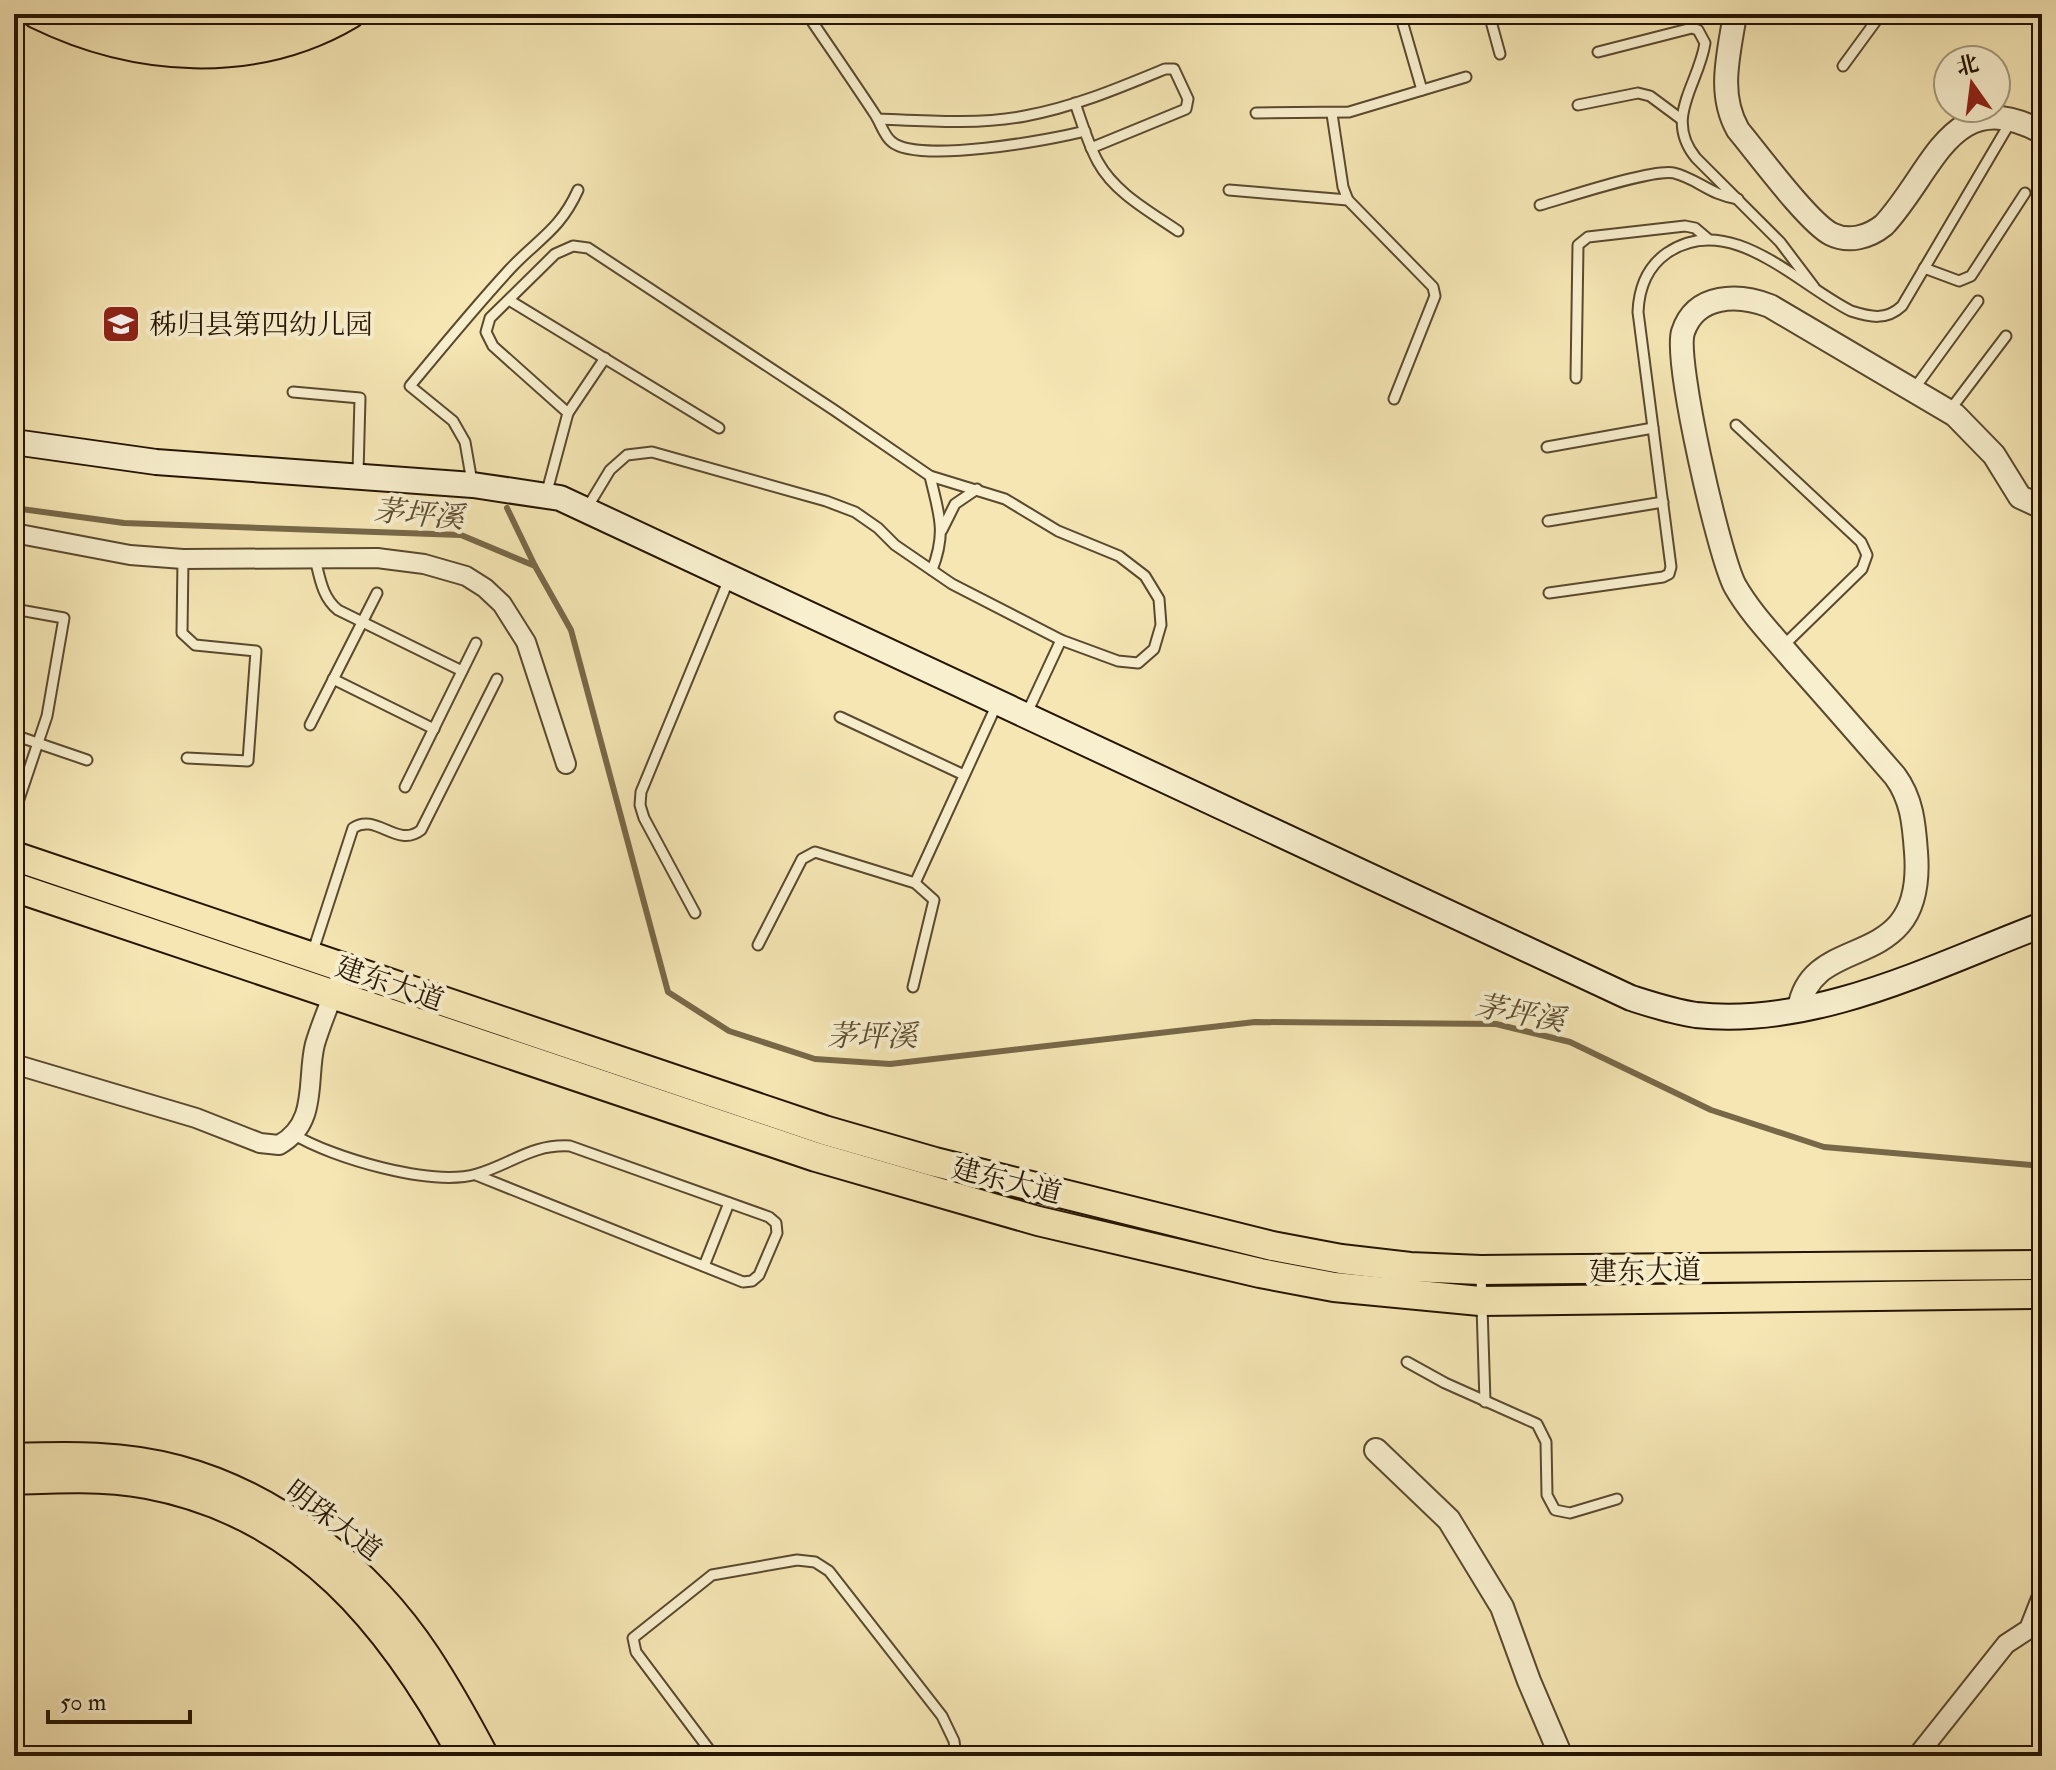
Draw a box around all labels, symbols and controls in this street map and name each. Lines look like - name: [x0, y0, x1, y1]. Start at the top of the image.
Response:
- north arrow: [1932, 44, 2012, 124]
- text: 北: [1953, 49, 1981, 82]
- school or university icon: 秭归县第四幼儿园: [100, 303, 142, 345]
- place label: 秭归县第四幼儿园: [149, 308, 373, 343]
- water label: 茅坪溪: [373, 492, 468, 537]
- street label: 建东大道: [331, 950, 448, 1019]
- water label: 茅坪溪: [1472, 987, 1570, 1040]
- water label: 茅坪溪: [827, 1018, 920, 1055]
- street label: 建东大道: [948, 1151, 1065, 1212]
- street label: 建东大道: [1589, 1253, 1701, 1290]
- street label: 明珠大道: [278, 1474, 388, 1569]
- scale bar: [48, 1674, 190, 1724]
- text: 50 m: [60, 1687, 107, 1718]

